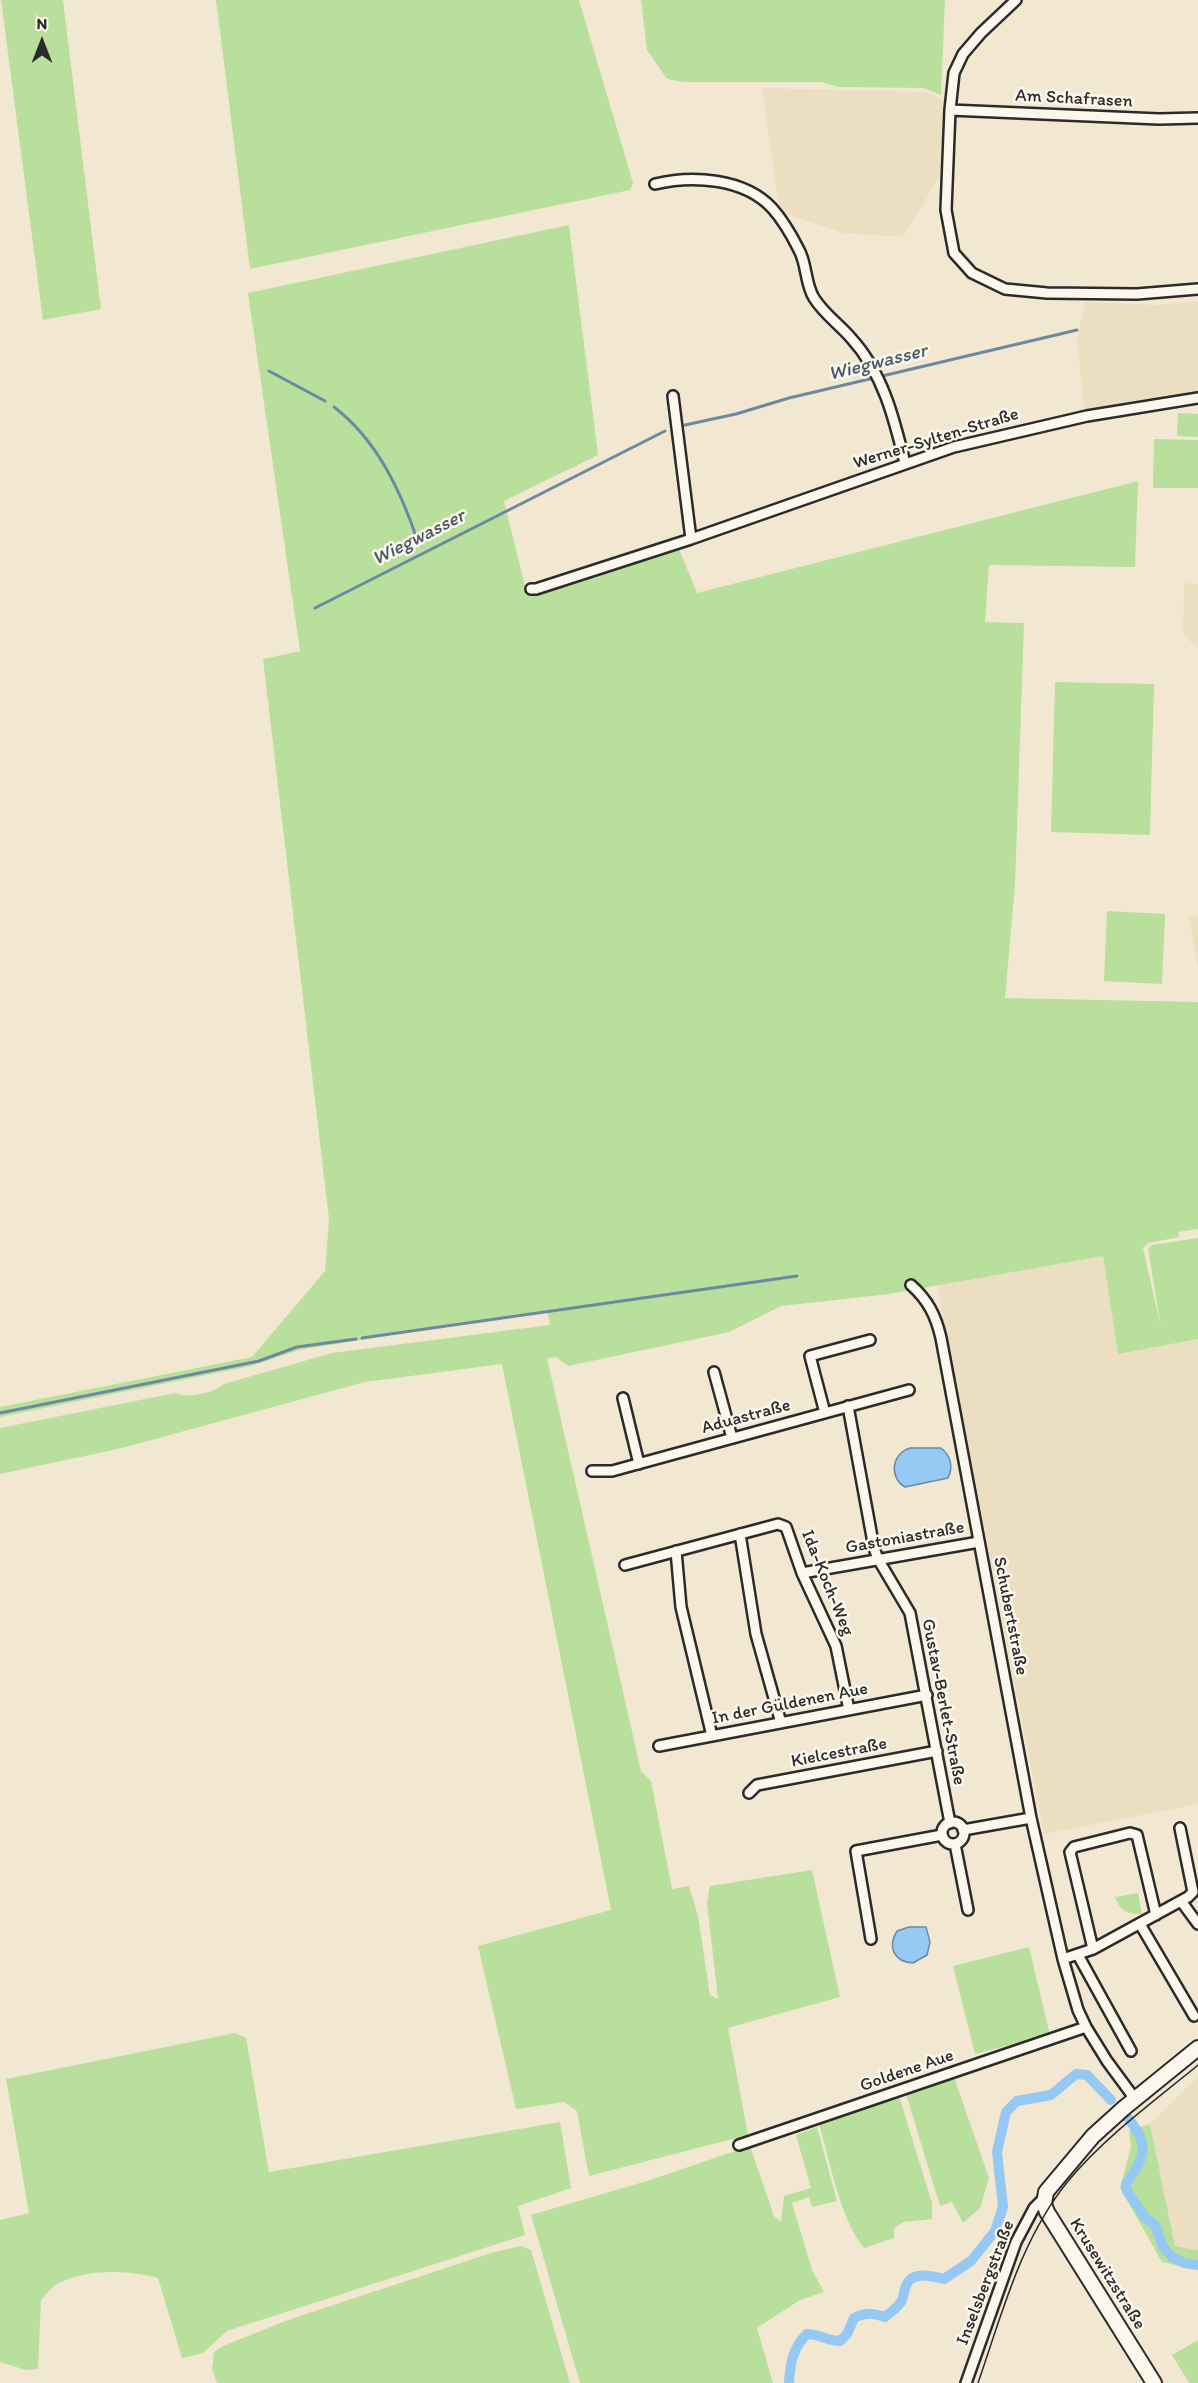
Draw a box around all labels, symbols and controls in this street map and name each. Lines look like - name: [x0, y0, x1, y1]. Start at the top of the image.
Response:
- north arrow: [12, 12, 72, 72]
- text: N: [37, 14, 47, 33]
- street label: Am Schafrasen: [1015, 85, 1133, 113]
- water label: Wiegwasser: [826, 339, 930, 387]
- street label: Werner-Sylten-Straße: [851, 404, 1021, 474]
- water label: Wiegwasser: [369, 504, 469, 572]
- street label: Aduastraße: [699, 1395, 793, 1439]
- street label: Gastoniastraße: [844, 1517, 966, 1559]
- street label: Ida-Koch-Weg: [796, 1527, 858, 1639]
- street label: Schubertstraße: [988, 1555, 1032, 1677]
- street label: Gustav-Berlet-Straße: [916, 1617, 970, 1787]
- street label: In der Güldenen Aue: [710, 1678, 870, 1730]
- street label: Kielcestraße: [789, 1733, 889, 1773]
- street label: Goldene Aue: [857, 2045, 957, 2097]
- street label: Krusewitzstraße: [1064, 2214, 1150, 2334]
- street label: Inselsbergstraße: [952, 2218, 1020, 2348]

